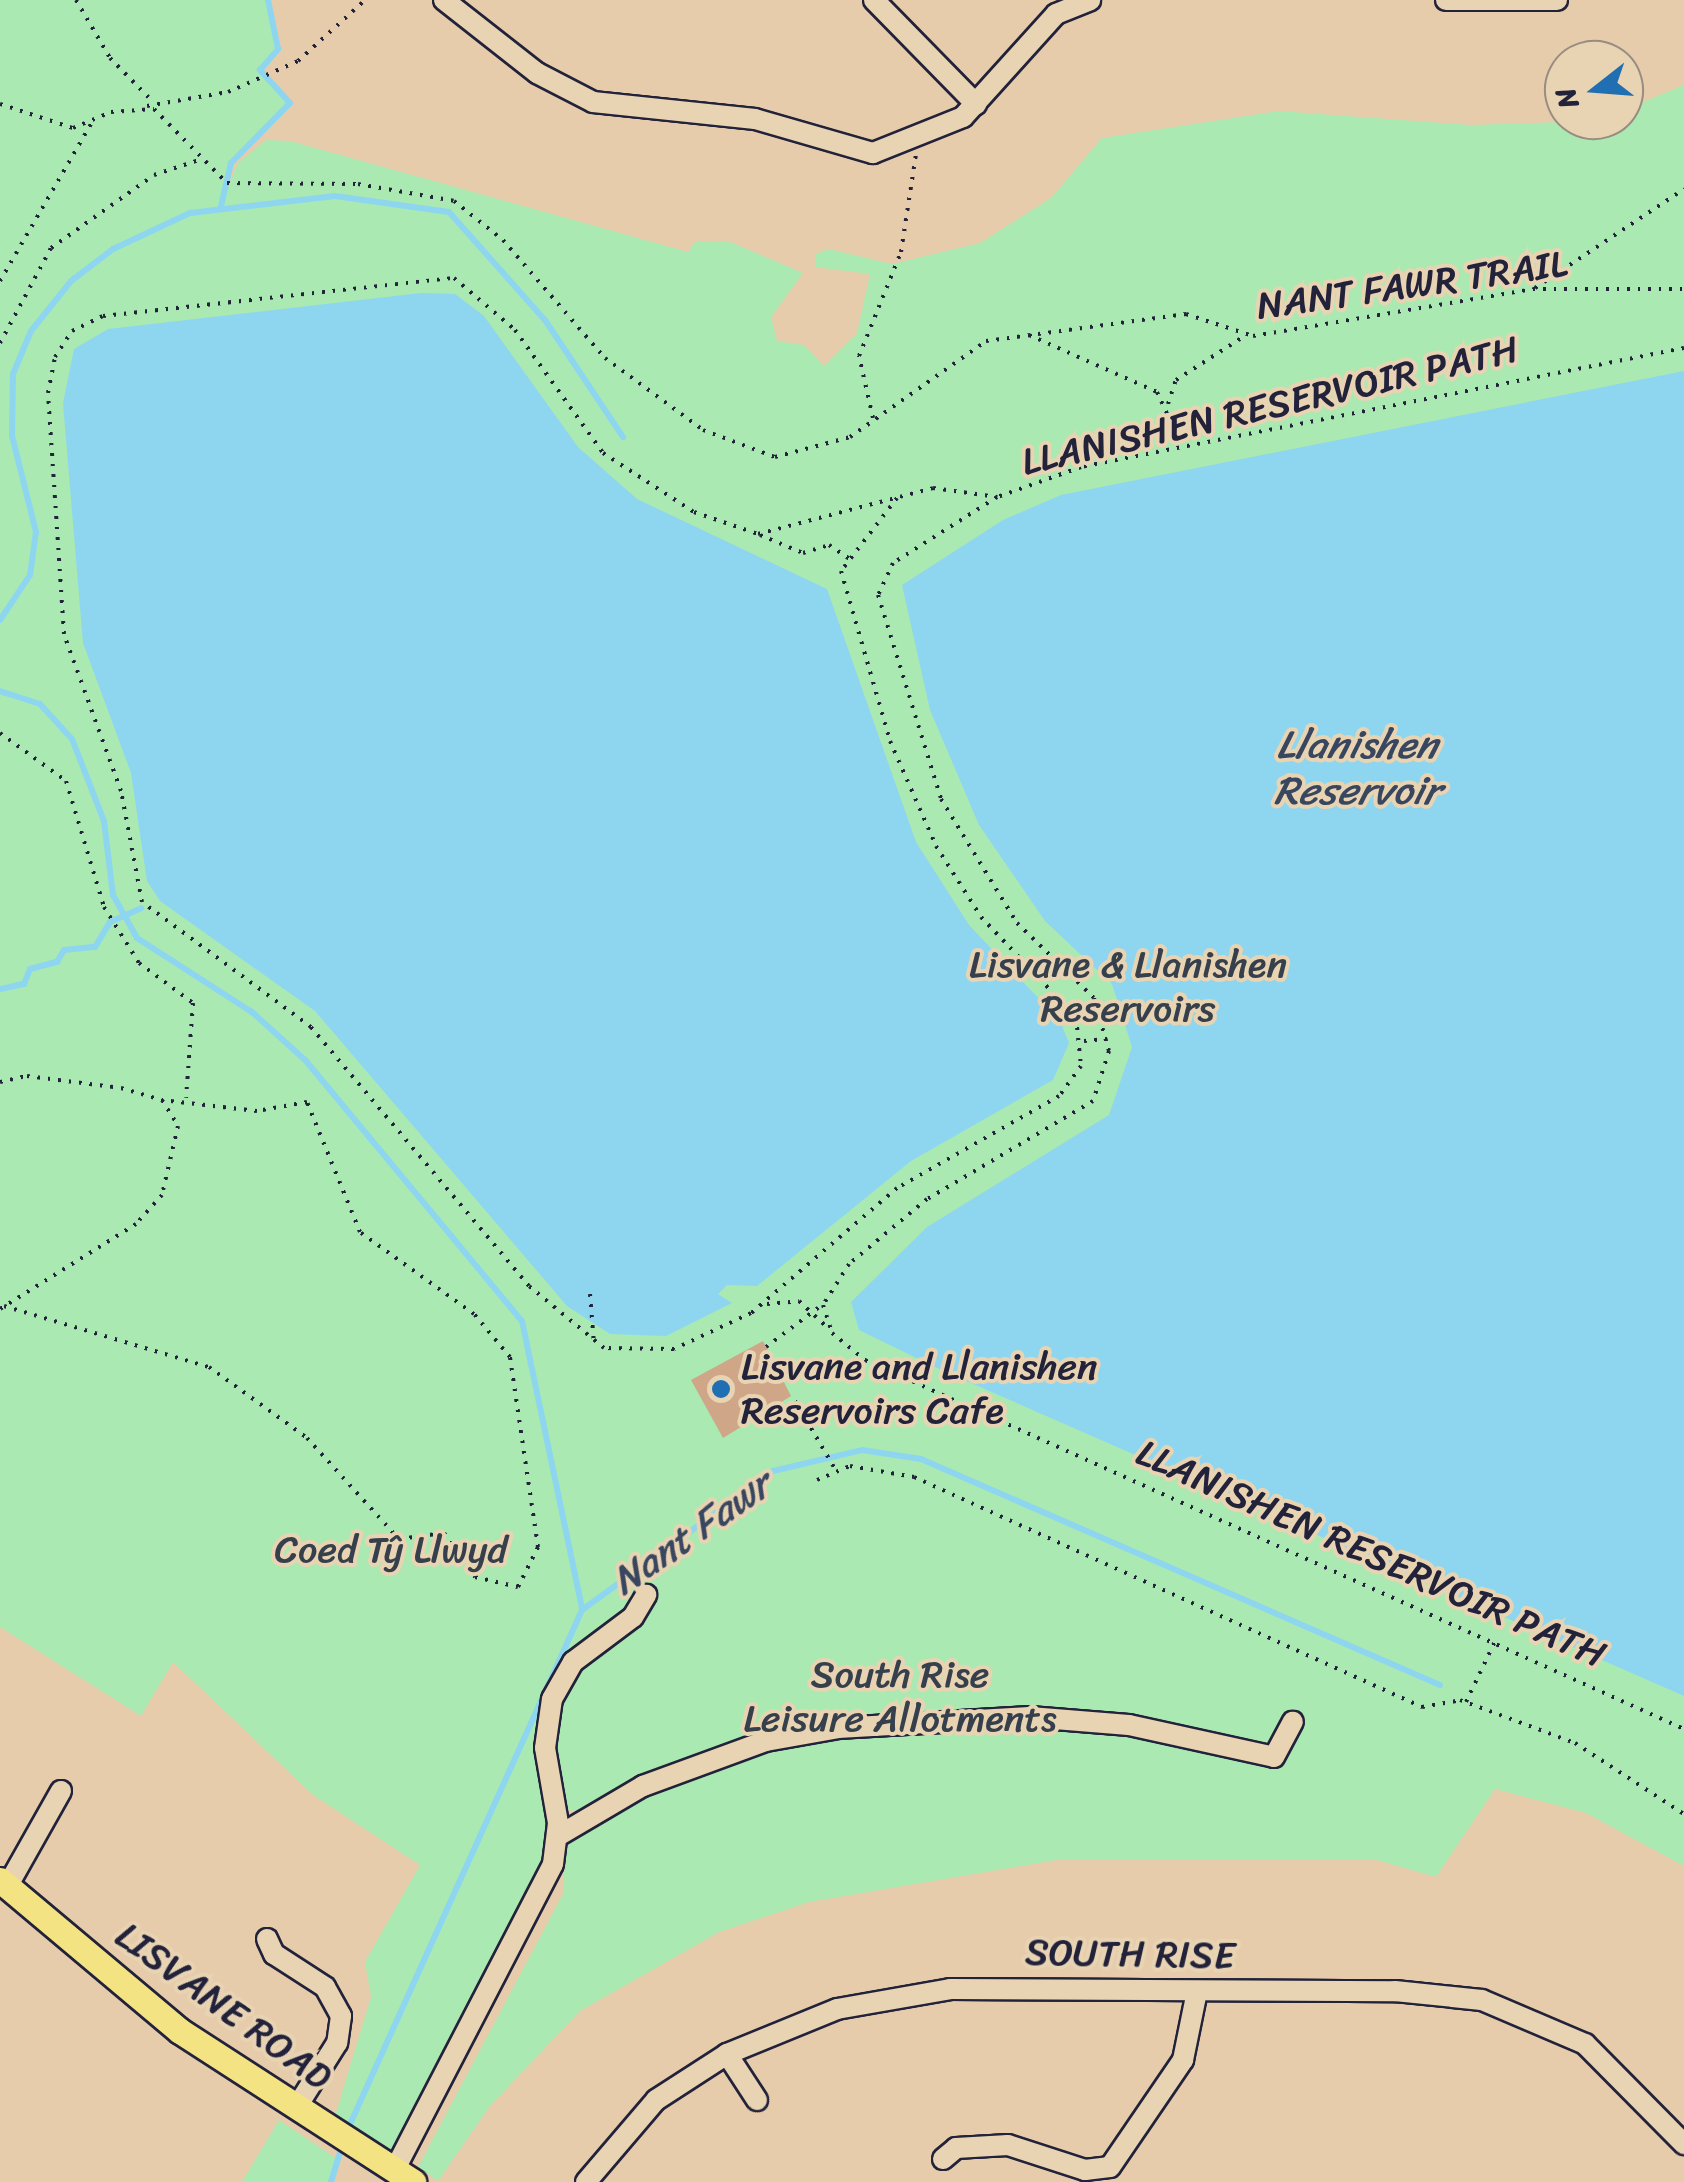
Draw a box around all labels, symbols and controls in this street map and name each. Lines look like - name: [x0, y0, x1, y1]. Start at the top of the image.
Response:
- north arrow: [1544, 40, 1644, 140]
- text: N: [1540, 82, 1593, 115]
- street label: NANT FAWR TRAIL: [1255, 241, 1569, 329]
- street label: LLANISHEN RESERVOIR PATH: [1019, 327, 1521, 485]
- water label: Llanishen Reservoir: [1274, 721, 1440, 815]
- park label: Lisvane & Llanishen Reservoirs: [969, 942, 1287, 1032]
- place label: Lisvane and Llanishen Reservoirs Cafe: [741, 1344, 1094, 1434]
- marker: Lisvane and Llanishen Reservoirs Cafe: [710, 1378, 732, 1400]
- street label: LLANISHEN RESERVOIR PATH: [1131, 1430, 1611, 1678]
- water label: Nant Fawr: [602, 1461, 780, 1605]
- park label: Coed Tŷ Llwyd: [274, 1527, 508, 1573]
- park label: South Rise Leisure Allotments: [743, 1652, 1057, 1742]
- street label: LISVANE ROAD: [107, 1912, 341, 2100]
- street label: SOUTH RISE: [1023, 1929, 1237, 1979]

